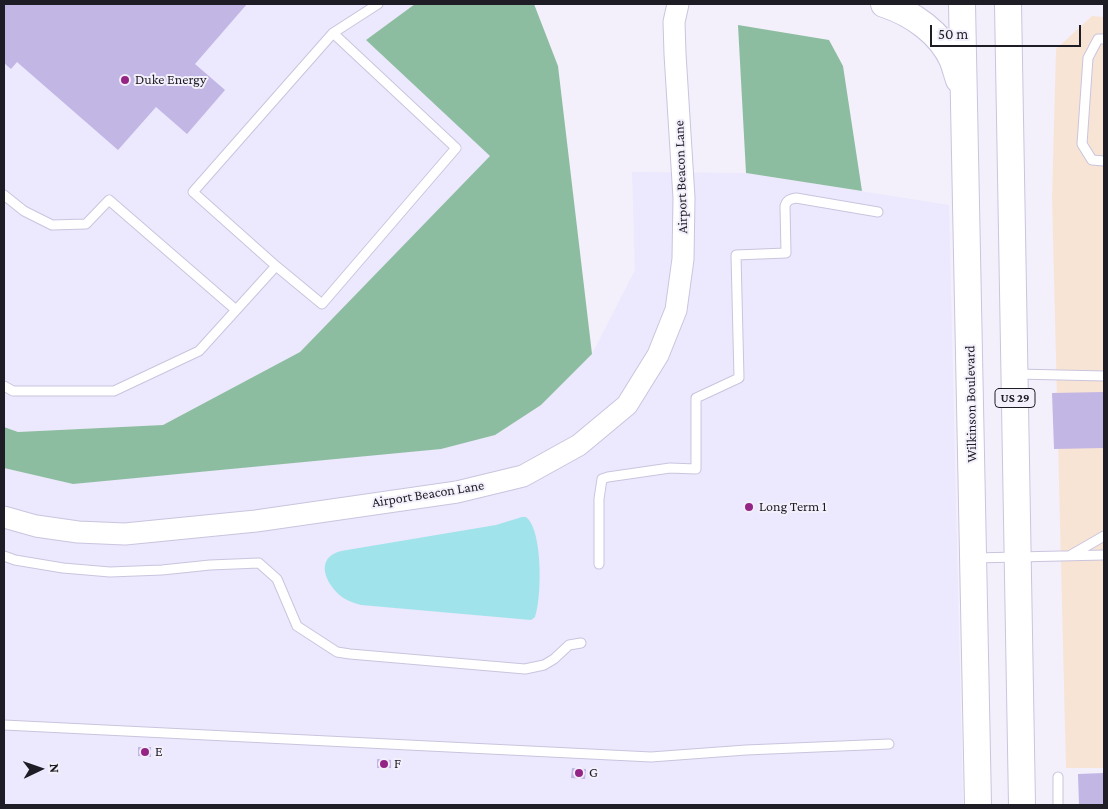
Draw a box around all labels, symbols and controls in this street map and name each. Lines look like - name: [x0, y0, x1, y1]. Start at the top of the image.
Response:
- scale bar: [933, 15, 1084, 47]
- text: 50 m: [938, 26, 968, 42]
- place label: Duke Energy: [135, 72, 206, 88]
- marker: Duke Energy: [119, 74, 131, 86]
- street label: Airport Beacon Lane: [671, 120, 691, 234]
- street label: Wilkinson Boulevard: [962, 345, 980, 463]
- road number: US 29: [995, 388, 1035, 408]
- street label: Airport Beacon Lane: [371, 477, 485, 511]
- place label: Long Term 1: [759, 499, 827, 515]
- marker: Long Term 1: [743, 501, 755, 513]
- north arrow: [15, 744, 65, 794]
- place label: E: [155, 744, 163, 760]
- marker: E: [139, 746, 151, 758]
- place label: F: [394, 756, 401, 772]
- marker: F: [378, 758, 390, 770]
- text: N: [47, 763, 63, 773]
- place label: G: [589, 765, 598, 781]
- marker: G: [573, 767, 585, 779]

